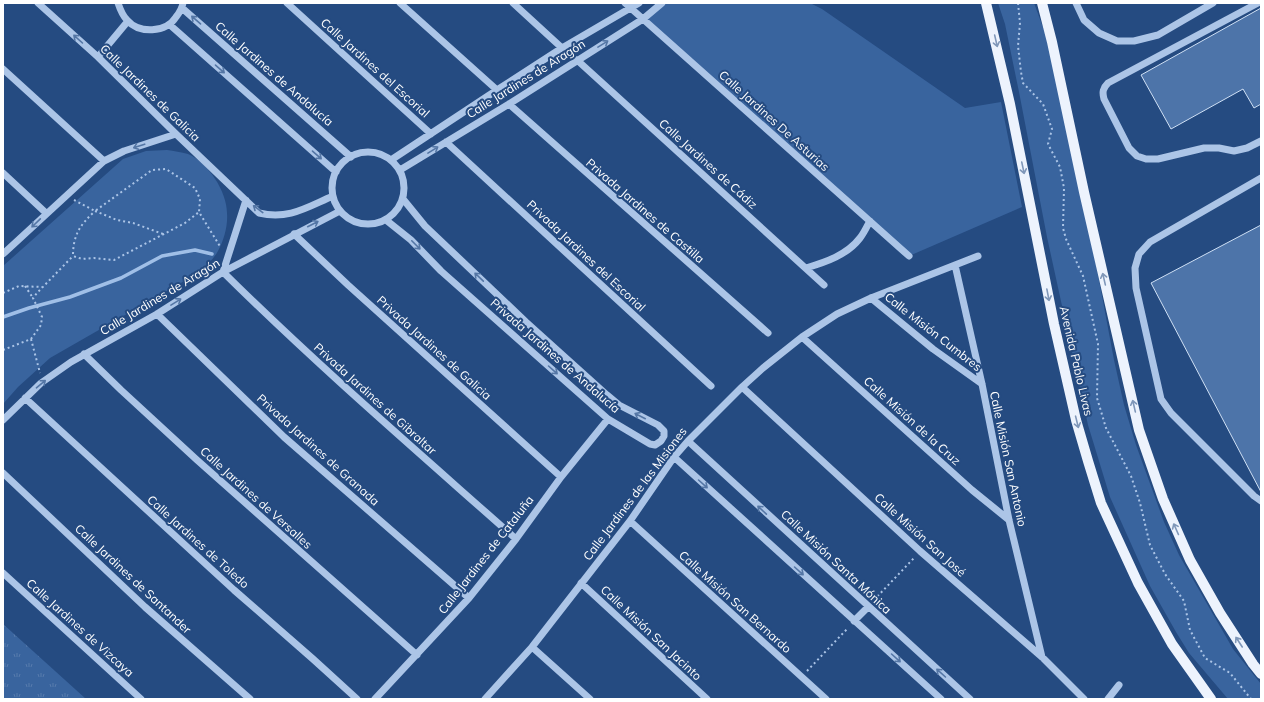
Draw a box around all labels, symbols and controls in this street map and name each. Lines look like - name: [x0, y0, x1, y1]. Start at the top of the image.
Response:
- one-way arrow: [191, 15, 201, 25]
- street label: Calle Jardines del Escorial: [318, 15, 433, 120]
- street label: Calle Jardines de Andalucía: [212, 18, 336, 129]
- one-way arrow: [73, 34, 83, 44]
- one-way arrow: [992, 34, 1000, 47]
- street label: Calle Jardines de Aragón: [464, 36, 588, 121]
- one-way arrow: [597, 40, 608, 48]
- street label: Calle Jardines de Galicia: [97, 41, 203, 144]
- one-way arrow: [215, 64, 225, 74]
- street label: Calle Jardines De Asturias: [716, 67, 833, 174]
- street label: Calle Jardines de Cádiz: [656, 115, 761, 212]
- one-way arrow: [133, 143, 146, 150]
- one-way arrow: [427, 146, 438, 154]
- one-way arrow: [312, 150, 322, 159]
- street label: Privada Jardines de Castilla: [583, 155, 708, 266]
- one-way arrow: [1019, 161, 1027, 174]
- street label: Privada Jardines del Escorial: [524, 197, 649, 315]
- one-way arrow: [252, 205, 263, 213]
- one-way arrow: [31, 218, 41, 228]
- one-way arrow: [307, 220, 319, 227]
- one-way arrow: [411, 240, 421, 250]
- street label: Calle Jardines de Aragón: [97, 255, 222, 338]
- one-way arrow: [474, 272, 484, 282]
- one-way arrow: [1100, 273, 1108, 286]
- street label: Calle Misión Cumbres: [882, 289, 985, 374]
- one-way arrow: [1045, 289, 1053, 302]
- street label: Privada Jardines de Galicia: [374, 292, 495, 403]
- street label: Privada Jardines de Andalucía: [487, 295, 623, 416]
- one-way arrow: [170, 298, 181, 306]
- street label: Avenida Pablo Livas: [1057, 304, 1096, 417]
- street label: Privada Jardines de Gibraltar: [311, 340, 440, 458]
- one-way arrow: [548, 365, 558, 374]
- street label: Calle Misión de la Cruz: [861, 373, 964, 468]
- one-way arrow: [36, 379, 47, 388]
- street label: Calle Misión San Antonio: [987, 390, 1030, 528]
- street label: Privada Jardines de Granada: [254, 391, 383, 509]
- one-way arrow: [1129, 400, 1137, 413]
- one-way arrow: [635, 412, 647, 419]
- one-way arrow: [1074, 415, 1081, 428]
- street label: Calle Jardines de las Misiones: [580, 424, 690, 563]
- street label: Calle Jardines de Versalles: [197, 443, 315, 552]
- one-way arrow: [698, 479, 708, 488]
- street label: Calle Misión San José: [872, 490, 969, 580]
- street label: Calle Jardines de Toledo: [144, 492, 253, 592]
- street label: Calle Jardines de Cataluña: [435, 492, 537, 617]
- one-way arrow: [757, 505, 768, 514]
- street label: Calle Misión Santa Mónica: [778, 506, 895, 617]
- street label: Calle Jardines de Santander: [72, 521, 195, 637]
- one-way arrow: [1172, 523, 1179, 535]
- street label: Calle Misión San Bernardo: [676, 547, 795, 656]
- one-way arrow: [794, 566, 804, 575]
- street label: Calle Jardines de Vizcaya: [24, 575, 137, 680]
- street label: Calle Misión San Jacinto: [598, 582, 705, 683]
- one-way arrow: [1234, 636, 1242, 648]
- one-way arrow: [890, 654, 901, 663]
- one-way arrow: [936, 668, 946, 678]

